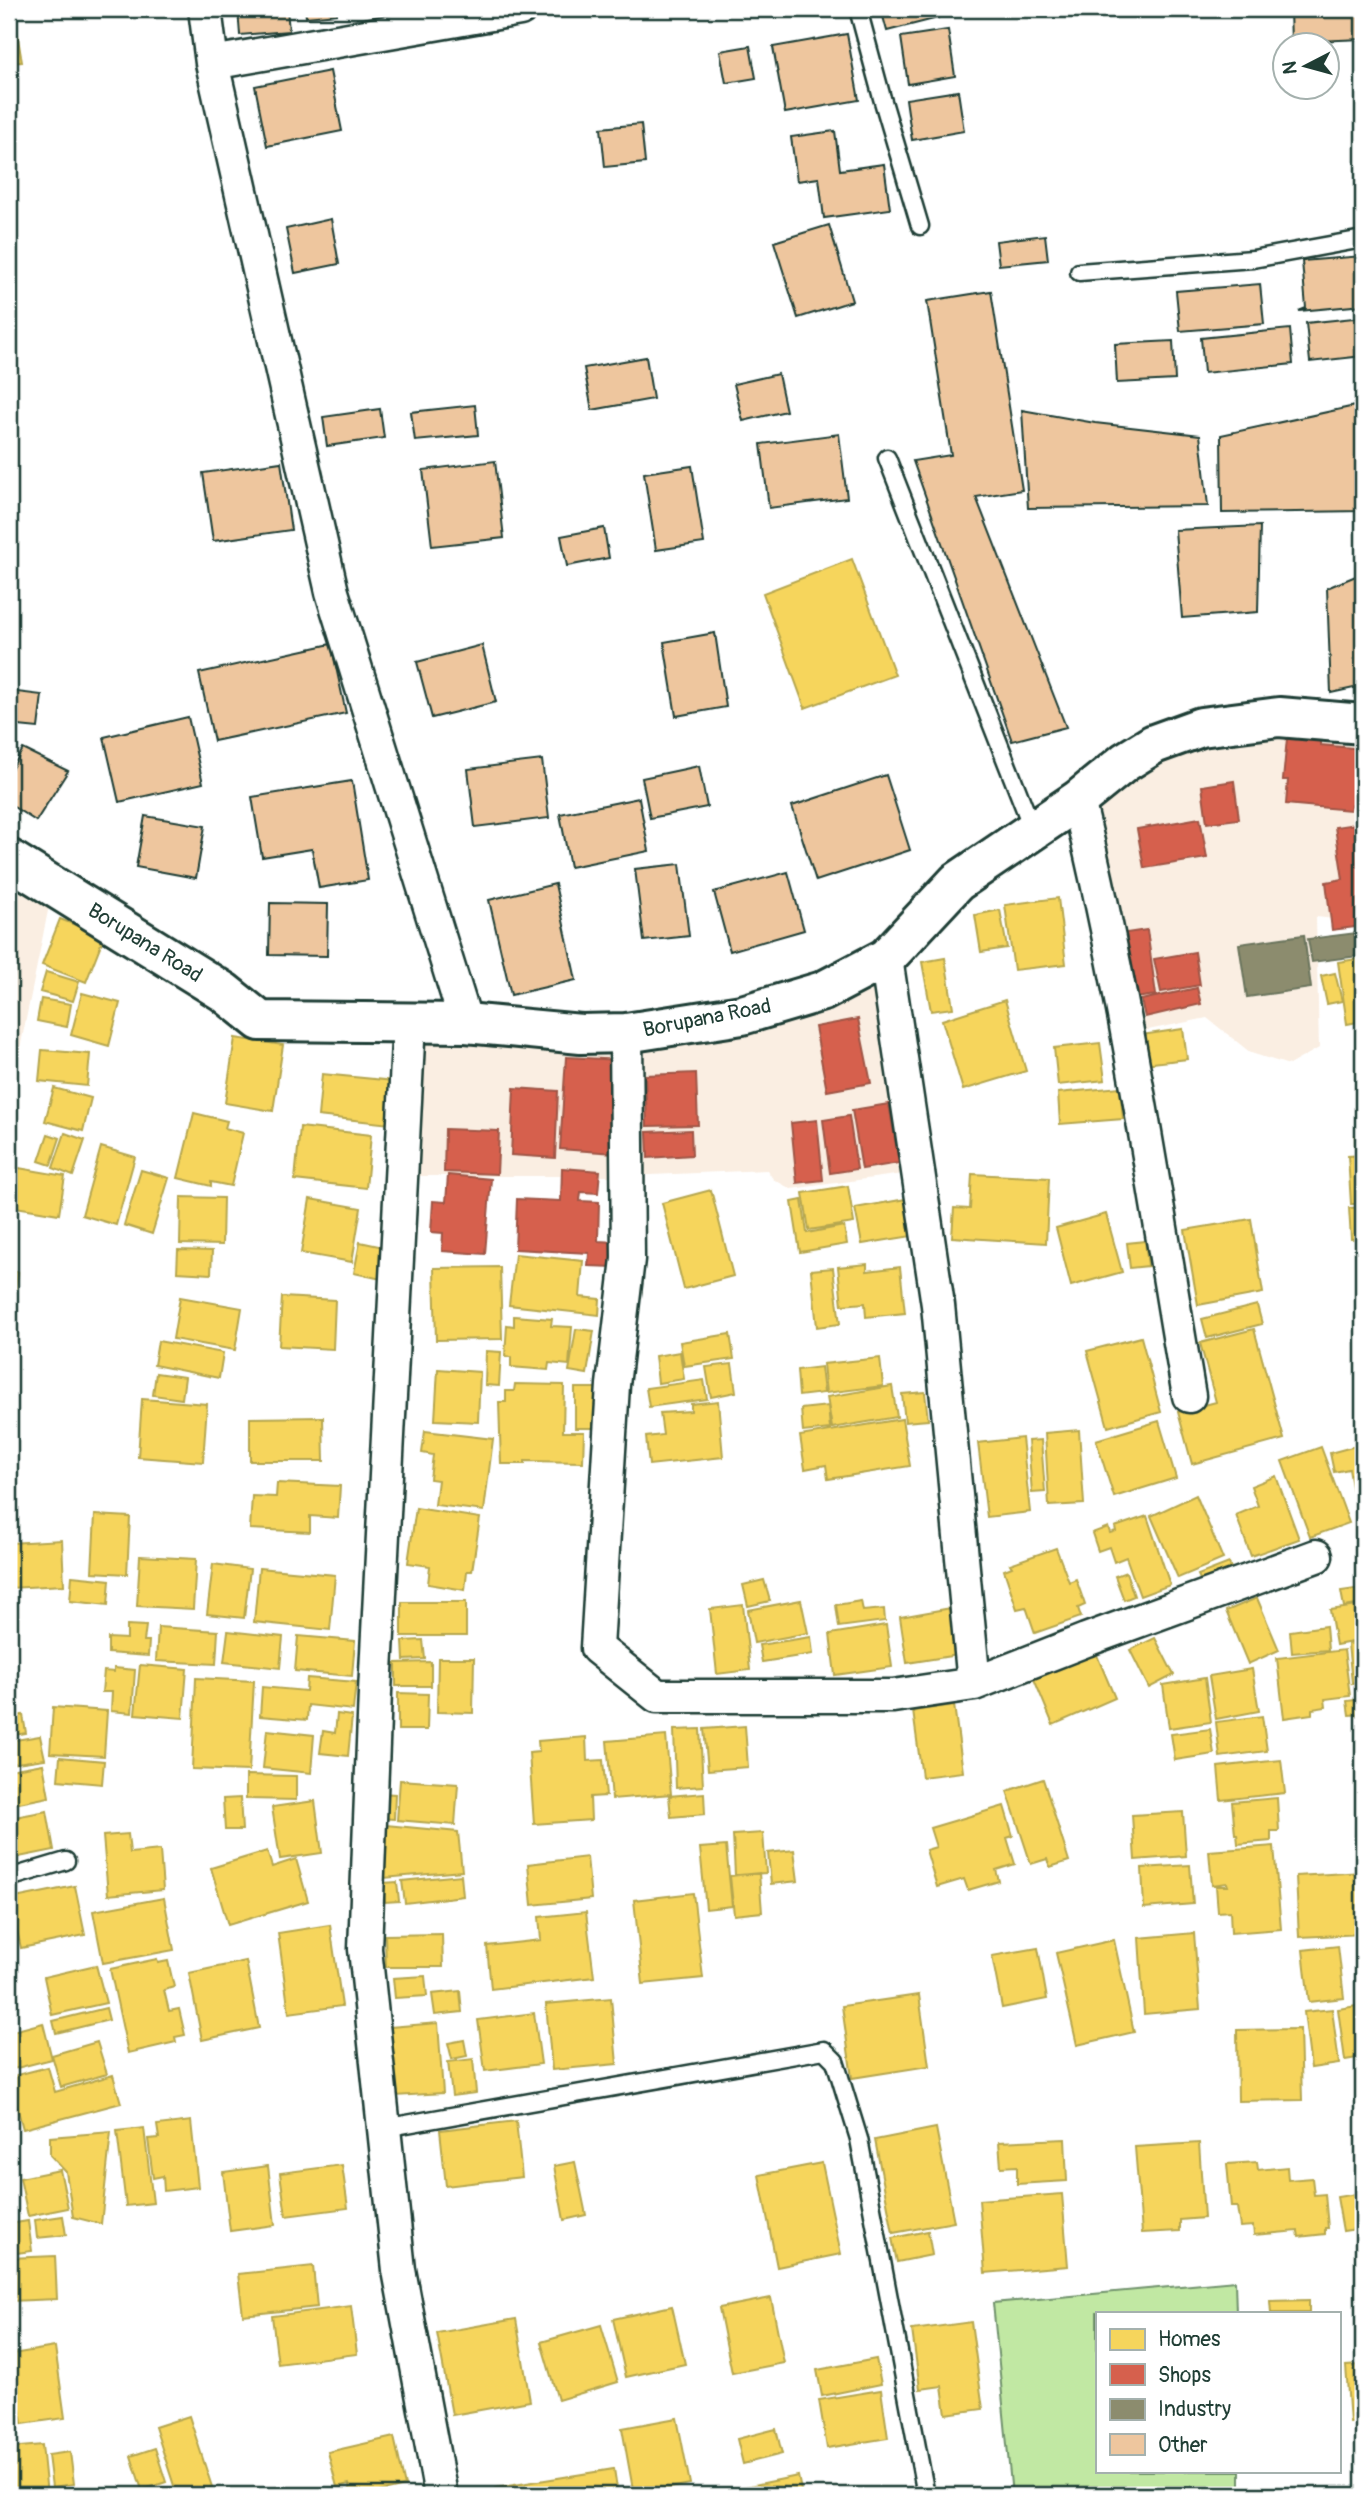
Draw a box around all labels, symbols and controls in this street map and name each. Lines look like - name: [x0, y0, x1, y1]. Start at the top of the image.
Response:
- north arrow: [1270, 32, 1340, 102]
- text: N: [1277, 60, 1303, 75]
- street label: Borupana Road: [83, 897, 207, 989]
- street label: Borupana Road: [641, 992, 773, 1044]
- legend: [1096, 2312, 1340, 2472]
- text: Homes: [1158, 2326, 1221, 2353]
- text: Shops: [1158, 2362, 1211, 2389]
- text: Industry: [1158, 2396, 1231, 2423]
- text: Other: [1158, 2432, 1208, 2459]

